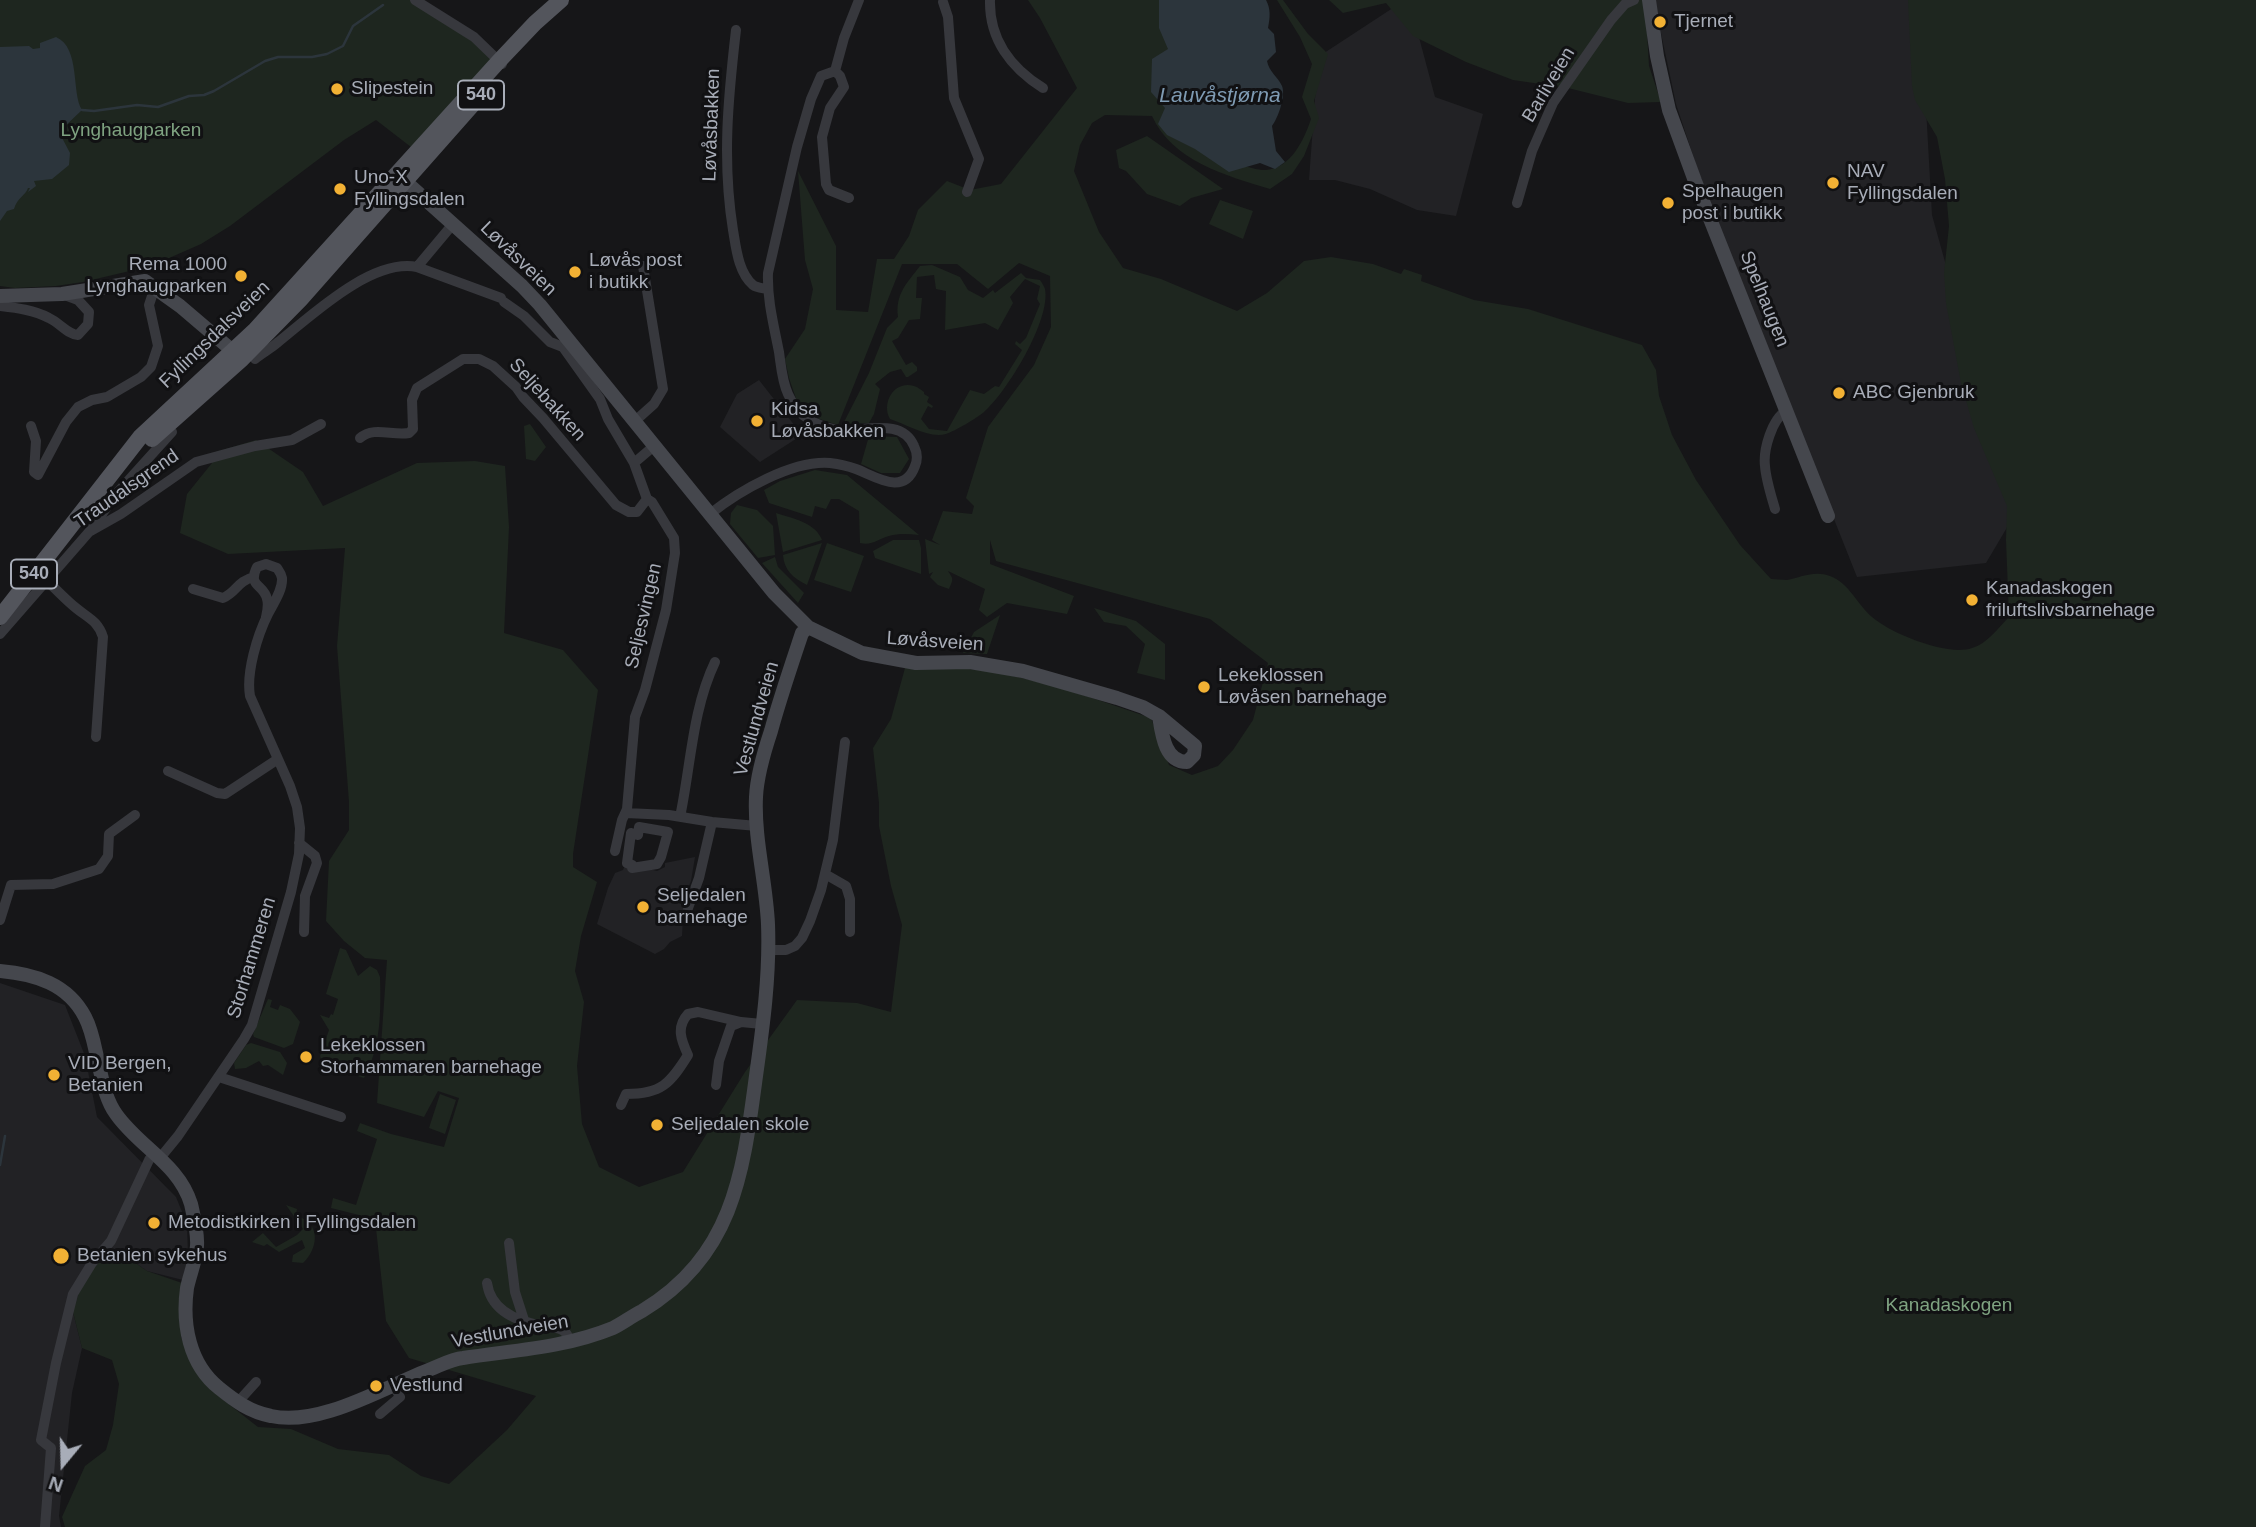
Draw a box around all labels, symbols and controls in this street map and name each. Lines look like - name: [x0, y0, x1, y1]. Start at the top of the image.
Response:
- place label: Tjernet: [1674, 11, 1733, 33]
- marker: Tjernet: [1652, 14, 1668, 30]
- street label: Barliveien: [1518, 43, 1580, 127]
- street label: Løvåsbakken: [699, 68, 725, 182]
- place label: Slipestein: [351, 78, 433, 100]
- road number: 540: [458, 80, 504, 110]
- marker: Slipestein: [329, 81, 345, 97]
- water label: Lauvåstjørna: [1159, 83, 1281, 109]
- park label: Lynghaugparken: [61, 120, 201, 142]
- place label: NAV Fyllingsdalen: [1847, 161, 1958, 205]
- place label: Uno-X Fyllingsdalen: [354, 167, 465, 211]
- marker: NAV Fyllingsdalen: [1825, 175, 1841, 191]
- marker: Uno-X Fyllingsdalen: [332, 181, 348, 197]
- place label: Spelhaugen post i butikk: [1682, 181, 1783, 225]
- marker: Spelhaugen post i butikk: [1660, 195, 1676, 211]
- street label: Løvåsveien: [475, 217, 561, 301]
- street label: Spelhaugen: [1734, 248, 1794, 350]
- place label: Løvås post i butikk: [589, 250, 682, 294]
- place label: Rema 1000 Lynghaugparken: [86, 254, 227, 298]
- marker: Løvås post i butikk: [567, 264, 583, 280]
- marker: Rema 1000 Lynghaugparken: [233, 268, 249, 284]
- street label: Fyllingsdalsveien: [155, 277, 275, 393]
- street label: Seljebakken: [504, 354, 590, 446]
- place label: ABC Gjenbruk: [1853, 382, 1974, 404]
- marker: ABC Gjenbruk: [1831, 385, 1847, 401]
- place label: Kidsa Løvåsbakken: [771, 399, 884, 443]
- marker: Kidsa Løvåsbakken: [749, 413, 765, 429]
- street label: Traudalsgrend: [71, 445, 183, 533]
- road number: 540: [11, 560, 57, 588]
- street label: Seljesvingen: [621, 561, 667, 671]
- place label: Kanadaskogen friluftslivsbarnehage: [1986, 578, 2155, 622]
- marker: Kanadaskogen friluftslivsbarnehage: [1964, 592, 1980, 608]
- street label: Løvåsveien: [886, 627, 984, 657]
- street label: Vestlundveien: [730, 659, 784, 779]
- place label: Lekeklossen Løvåsen barnehage: [1218, 665, 1387, 709]
- marker: Lekeklossen Løvåsen barnehage: [1196, 679, 1212, 695]
- place label: Seljedalen barnehage: [657, 885, 748, 929]
- street label: Storhammeren: [223, 895, 281, 1021]
- marker: Seljedalen barnehage: [635, 899, 651, 915]
- place label: Lekeklossen Storhammaren barnehage: [320, 1035, 542, 1079]
- marker: Lekeklossen Storhammaren barnehage: [298, 1049, 314, 1065]
- place label: VID Bergen, Betanien: [68, 1053, 171, 1097]
- marker: VID Bergen, Betanien: [46, 1067, 62, 1083]
- place label: Seljedalen skole: [671, 1114, 809, 1136]
- marker: Seljedalen skole: [649, 1117, 665, 1133]
- place label: Metodistkirken i Fyllingsdalen: [168, 1212, 416, 1234]
- marker: Metodistkirken i Fyllingsdalen: [146, 1215, 162, 1231]
- place label: Betanien sykehus: [77, 1245, 227, 1267]
- marker: Betanien sykehus: [51, 1246, 71, 1266]
- park label: Kanadaskogen: [1886, 1295, 2012, 1317]
- street label: Vestlundveien: [450, 1311, 570, 1353]
- place label: Vestlund: [390, 1375, 463, 1397]
- marker: Vestlund: [368, 1378, 384, 1394]
- north arrow: [28, 1429, 98, 1499]
- text: N: [46, 1472, 66, 1496]

